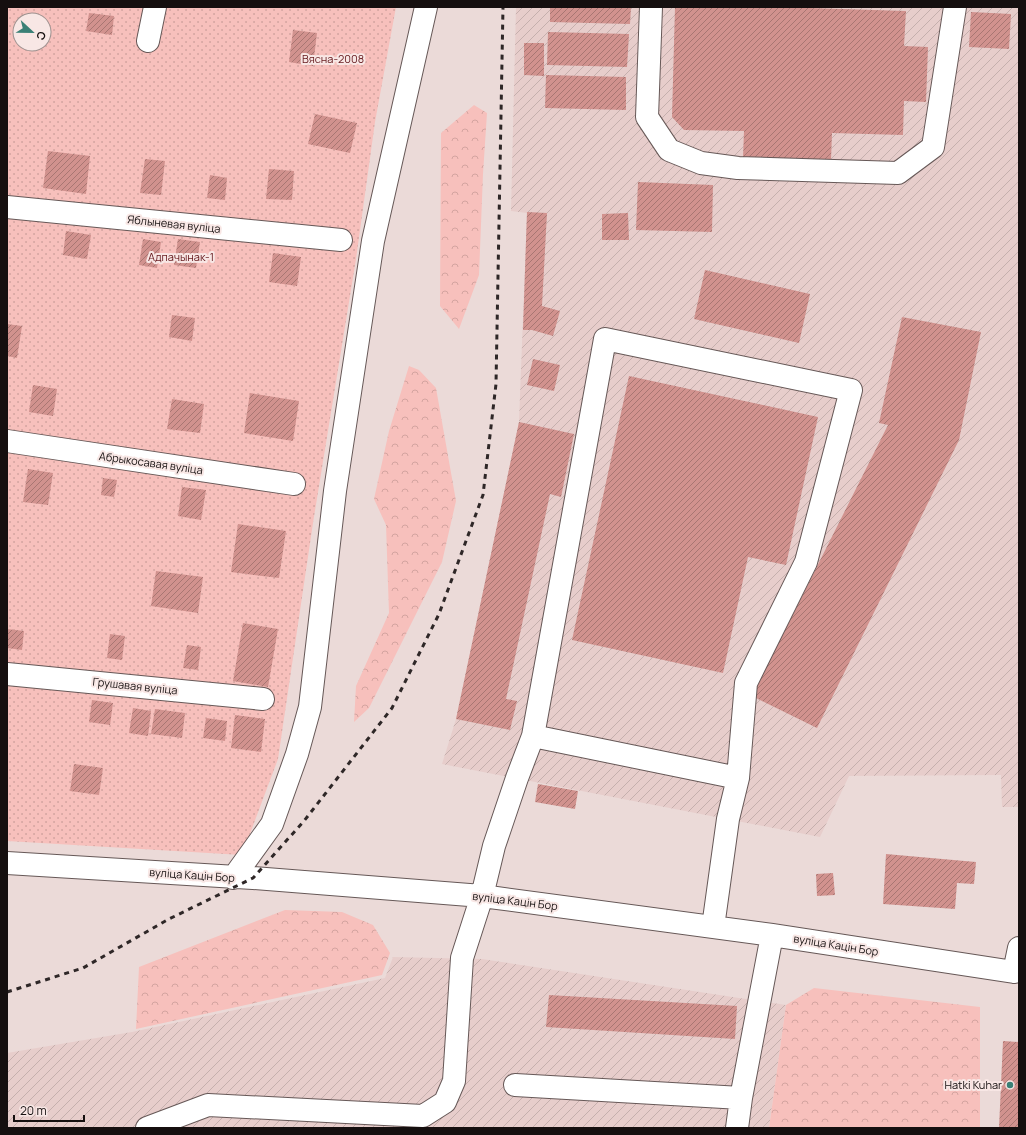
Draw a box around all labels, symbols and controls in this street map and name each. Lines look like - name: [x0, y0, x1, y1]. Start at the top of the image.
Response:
- north arrow: [12, 12, 52, 52]
- text: С: [33, 29, 50, 43]
- park label: Вясна-2008: [302, 51, 364, 66]
- street label: Яблыневая вуліца: [127, 211, 221, 236]
- park label: Адпачынак-1: [148, 249, 214, 264]
- street label: Абрыкосавая вуліца: [98, 448, 204, 477]
- street label: Грушавая вуліца: [92, 674, 178, 697]
- street label: вуліца Кацін Бор: [149, 864, 236, 885]
- street label: вуліца Кацін Бор: [472, 888, 559, 913]
- street label: вуліца Кацін Бор: [793, 930, 880, 959]
- place label: Hatki Kuhar: [944, 1077, 1002, 1092]
- marker: Hatki Kuhar: [1005, 1080, 1015, 1090]
- scale bar: [14, 1097, 84, 1123]
- text: 20 m: [20, 1102, 47, 1119]

